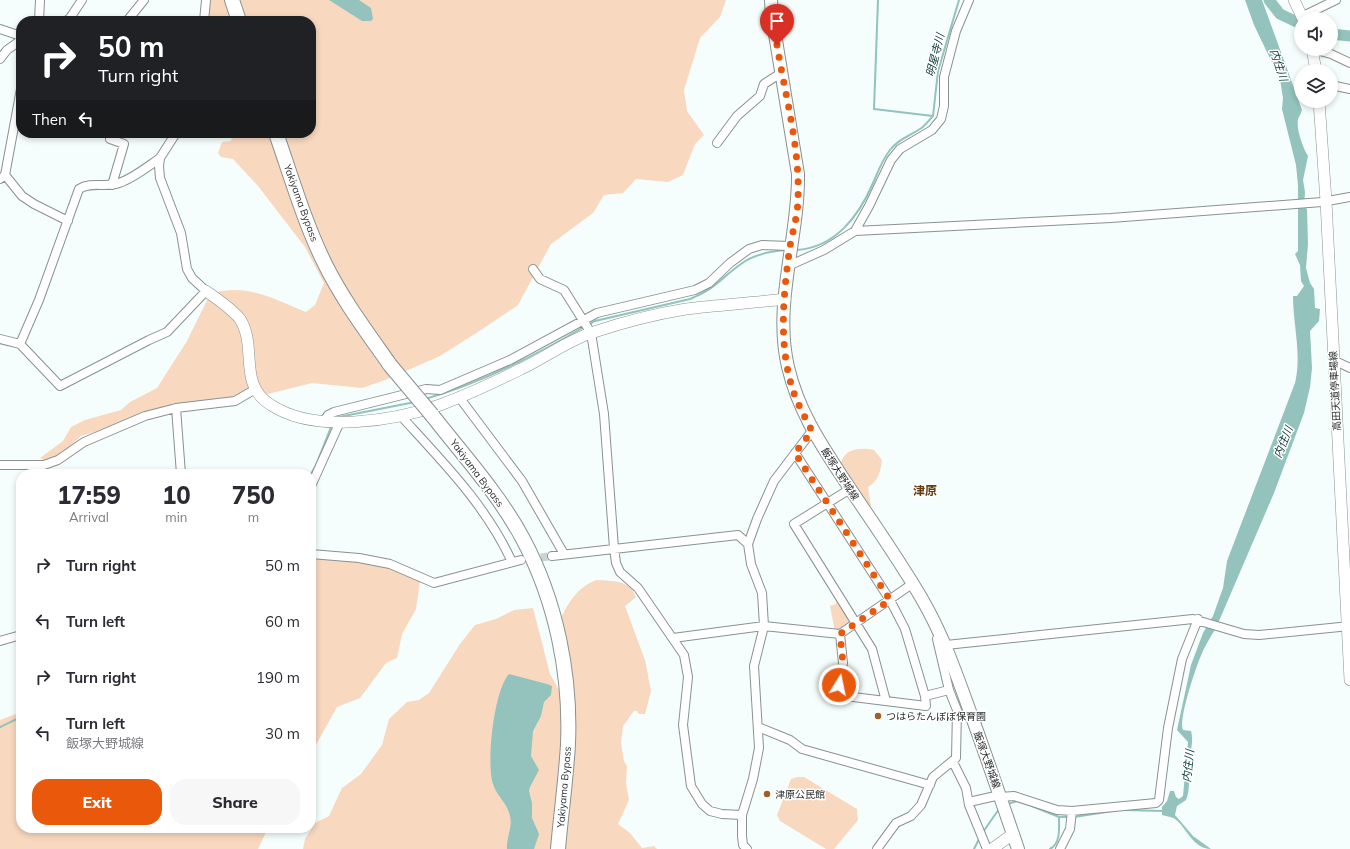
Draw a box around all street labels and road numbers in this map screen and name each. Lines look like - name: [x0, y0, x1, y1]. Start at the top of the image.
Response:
- street label: Yakiyama Bypass: [281, 162, 321, 244]
- street label: 高田天道停車場線: [1326, 351, 1344, 431]
- street label: Yakiyama Bypass: [447, 436, 507, 509]
- street label: 飯塚大野城線: [818, 445, 862, 503]
- street label: 飯塚大野城線: [971, 730, 1003, 790]
- street label: Yakiyama Bypass: [554, 746, 574, 829]

